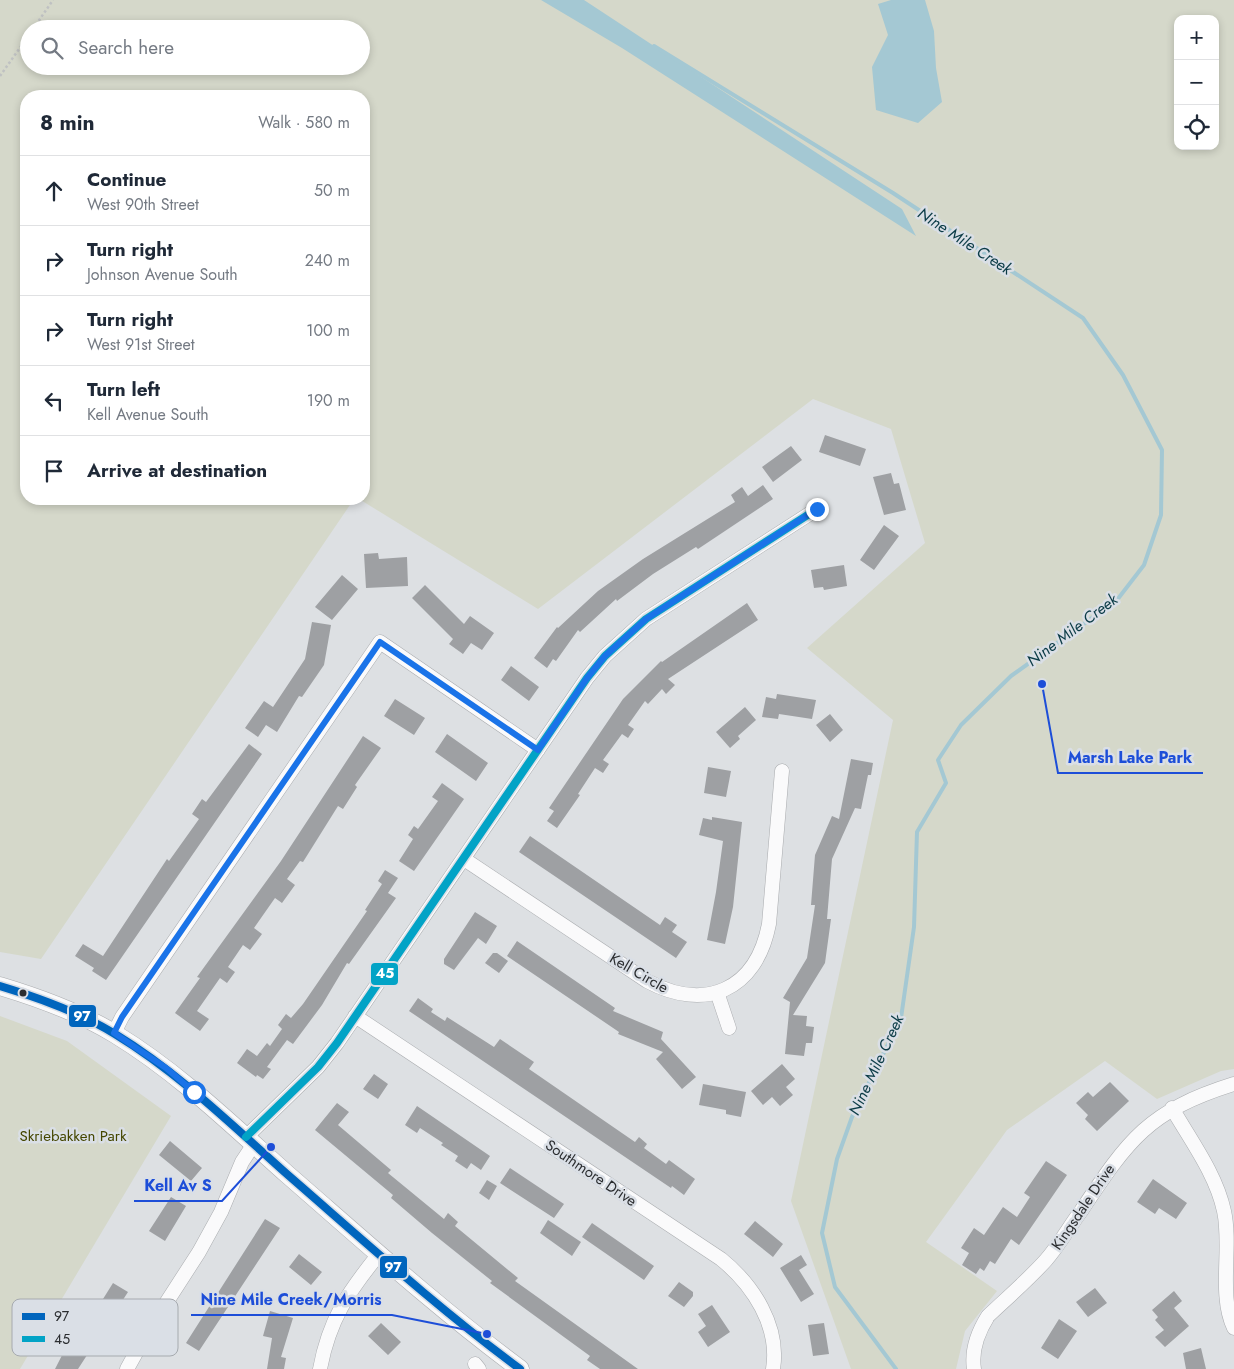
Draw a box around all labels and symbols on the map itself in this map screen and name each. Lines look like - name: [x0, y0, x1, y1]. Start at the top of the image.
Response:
- water label: Nine Mile Creek: [913, 202, 1018, 281]
- route end: [806, 498, 829, 521]
- water label: Nine Mile Creek: [1022, 587, 1123, 672]
- callout: Marsh Lake Park: [1058, 742, 1203, 773]
- text: Marsh Lake Park: [1068, 746, 1193, 769]
- street label: Kell Circle: [606, 947, 673, 999]
- line badge: 45: [370, 962, 399, 986]
- text: 45: [376, 963, 394, 983]
- unlabelled marker: [18, 988, 28, 998]
- line badge: 97: [68, 1004, 97, 1028]
- text: 97: [73, 1006, 91, 1026]
- water label: Nine Mile Creek: [843, 1010, 910, 1119]
- route start: [183, 1081, 206, 1104]
- park label: Skriebakken Park: [19, 1125, 127, 1147]
- street label: Southmore Drive: [541, 1134, 641, 1212]
- street label: Kingsdale Drive: [1046, 1159, 1120, 1254]
- callout: Kell Av S: [134, 1170, 222, 1201]
- text: Kell Av S: [144, 1174, 212, 1197]
- line badge: 97: [379, 1255, 408, 1279]
- text: 97: [384, 1257, 402, 1277]
- callout: Nine Mile Creek/Morris: [191, 1284, 392, 1315]
- text: Nine Mile Creek/Morris: [200, 1288, 382, 1311]
- legend: [12, 1299, 178, 1356]
- text: 97: [54, 1306, 70, 1326]
- text: 45: [54, 1329, 70, 1349]

